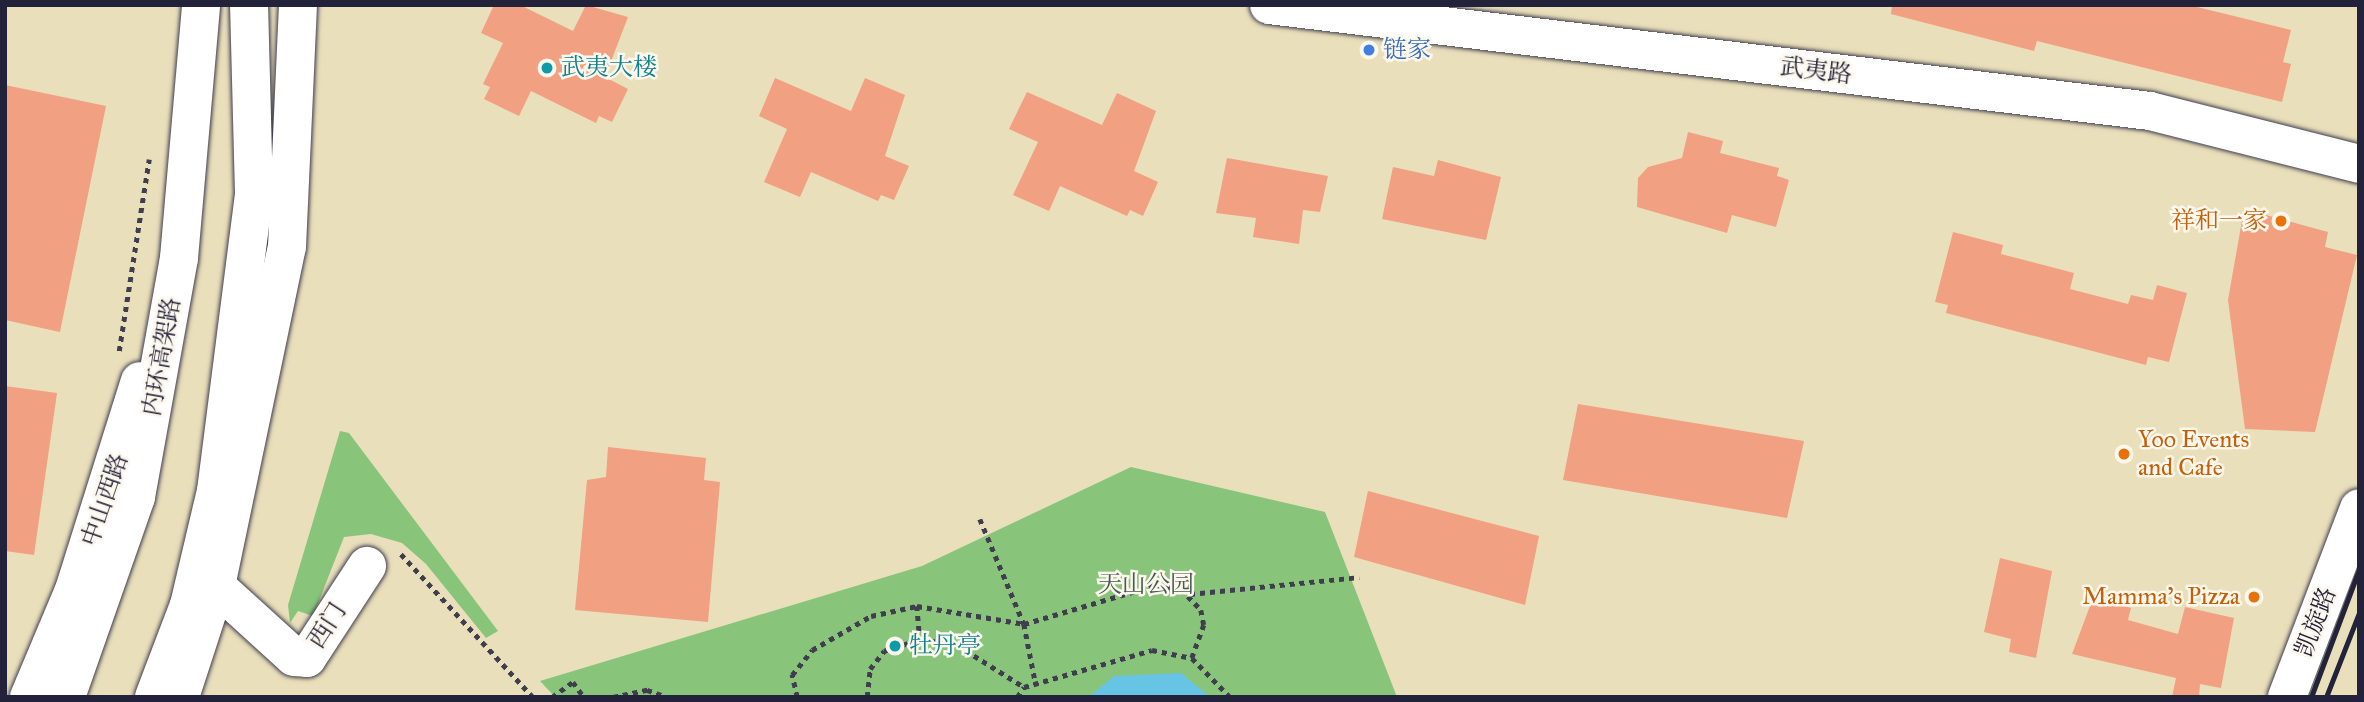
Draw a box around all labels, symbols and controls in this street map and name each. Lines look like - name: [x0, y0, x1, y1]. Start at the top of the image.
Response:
- place label: 链家: [1383, 36, 1431, 64]
- marker: 链家: [1361, 42, 1377, 58]
- street label: 武夷路: [1779, 52, 1853, 90]
- place label: 武夷大楼: [561, 54, 657, 82]
- marker: 武夷大楼: [539, 60, 555, 76]
- place label: 祥和一家: [2171, 207, 2267, 235]
- marker: 祥和一家: [2273, 213, 2289, 229]
- street label: 内环高架路: [137, 295, 187, 419]
- place label: Yoo Events and Cafe: [2138, 426, 2249, 482]
- marker: Yoo Events and Cafe: [2116, 446, 2132, 462]
- street label: 中山西路: [76, 450, 134, 550]
- park label: 天山公园: [1098, 571, 1194, 599]
- place label: Mamma's Pizza: [2082, 583, 2240, 611]
- street label: 凯旋路: [2290, 583, 2342, 661]
- marker: Mamma's Pizza: [2246, 589, 2262, 605]
- street label: 西门: [302, 598, 352, 654]
- place label: 牡丹亭: [909, 632, 981, 660]
- marker: 牡丹亭: [887, 638, 903, 654]

